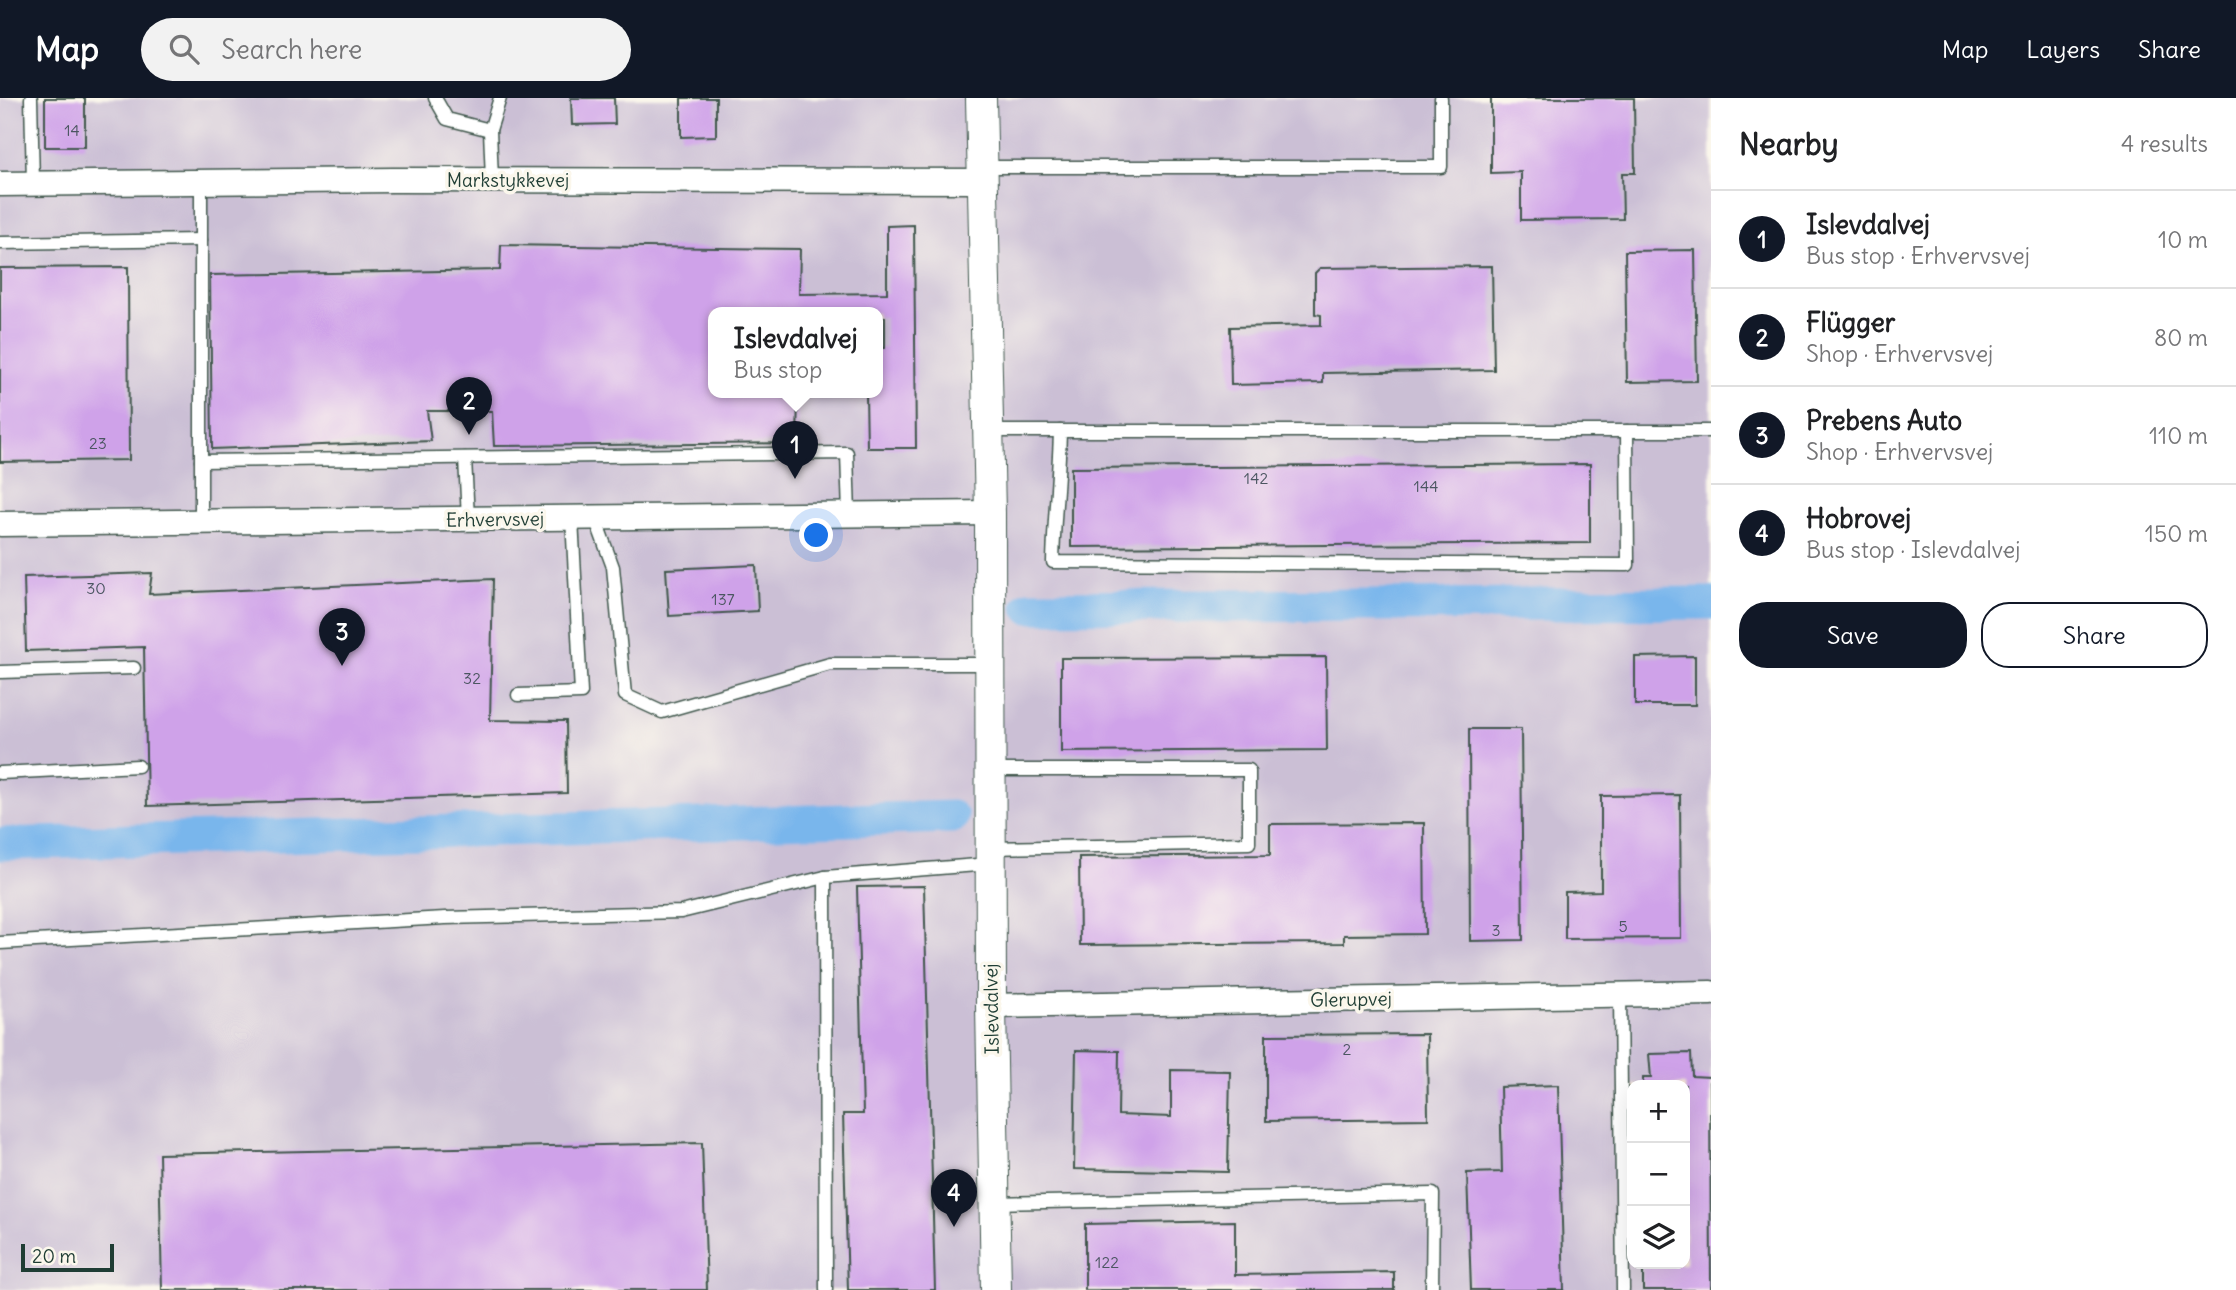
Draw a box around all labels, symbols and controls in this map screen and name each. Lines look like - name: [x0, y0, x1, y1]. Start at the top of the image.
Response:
- search box: [141, 18, 631, 81]
- text: Map: [35, 28, 99, 70]
- icon: search: [165, 30, 203, 68]
- text: Search here: [221, 33, 362, 66]
- text: Map: [1942, 34, 1988, 64]
- text: Layers: [2026, 34, 2100, 64]
- text: Share: [2138, 34, 2201, 64]
- house number: 14: [64, 120, 80, 140]
- text: Nearby: [1739, 125, 1839, 163]
- text: 4 results: [2121, 129, 2208, 158]
- street label: Markstykkevej: [447, 168, 569, 192]
- text: Islevdalvej: [1806, 208, 1930, 241]
- text: 1: [1757, 225, 1767, 254]
- text: 10 m: [2158, 225, 2208, 254]
- text: Bus stop · Erhvervsvej: [1806, 241, 2030, 270]
- text: Flügger: [1806, 306, 1895, 339]
- popup: [708, 307, 883, 398]
- text: Islevdalvej: [734, 322, 857, 355]
- text: 2: [1756, 323, 1768, 352]
- text: 80 m: [2154, 323, 2208, 352]
- text: Shop · Erhvervsvej: [1806, 339, 1993, 368]
- text: Bus stop: [734, 355, 822, 384]
- pin: 2: [446, 377, 492, 435]
- text: Prebens Auto: [1806, 404, 1962, 437]
- pin: 1: [772, 421, 818, 479]
- text: 3: [1755, 421, 1769, 450]
- text: 110 m: [2149, 421, 2208, 450]
- house number: 23: [89, 433, 107, 453]
- text: Shop · Erhvervsvej: [1806, 437, 1993, 466]
- house number: 142: [1244, 468, 1268, 488]
- house number: 144: [1414, 476, 1438, 496]
- text: Hobrovej: [1806, 502, 1911, 535]
- street label: Erhvervsvej: [446, 506, 544, 532]
- your location: [799, 518, 833, 552]
- text: 4: [1755, 519, 1769, 548]
- text: 150 m: [2145, 519, 2208, 548]
- text: Bus stop · Islevdalvej: [1806, 535, 2020, 564]
- house number: 30: [86, 578, 106, 598]
- house number: 137: [711, 589, 735, 609]
- button: Save: [1739, 602, 1967, 668]
- button: Share: [1981, 602, 2208, 668]
- pin: 3: [319, 608, 365, 666]
- house number: 32: [463, 668, 481, 688]
- house number: 5: [1618, 916, 1628, 936]
- house number: 3: [1491, 920, 1501, 940]
- street label: Islevdalvej: [978, 964, 1004, 1054]
- street label: Glerupvej: [1310, 986, 1392, 1012]
- house number: 2: [1343, 1039, 1352, 1059]
- map controls: [1627, 1080, 1690, 1269]
- button: +: [1627, 1080, 1690, 1143]
- button: −: [1627, 1143, 1690, 1206]
- pin: 4: [931, 1169, 977, 1227]
- button: layers: [1627, 1206, 1690, 1269]
- scale bar: [21, 1241, 114, 1273]
- text: 20 m: [32, 1244, 76, 1268]
- house number: 122: [1095, 1252, 1119, 1272]

